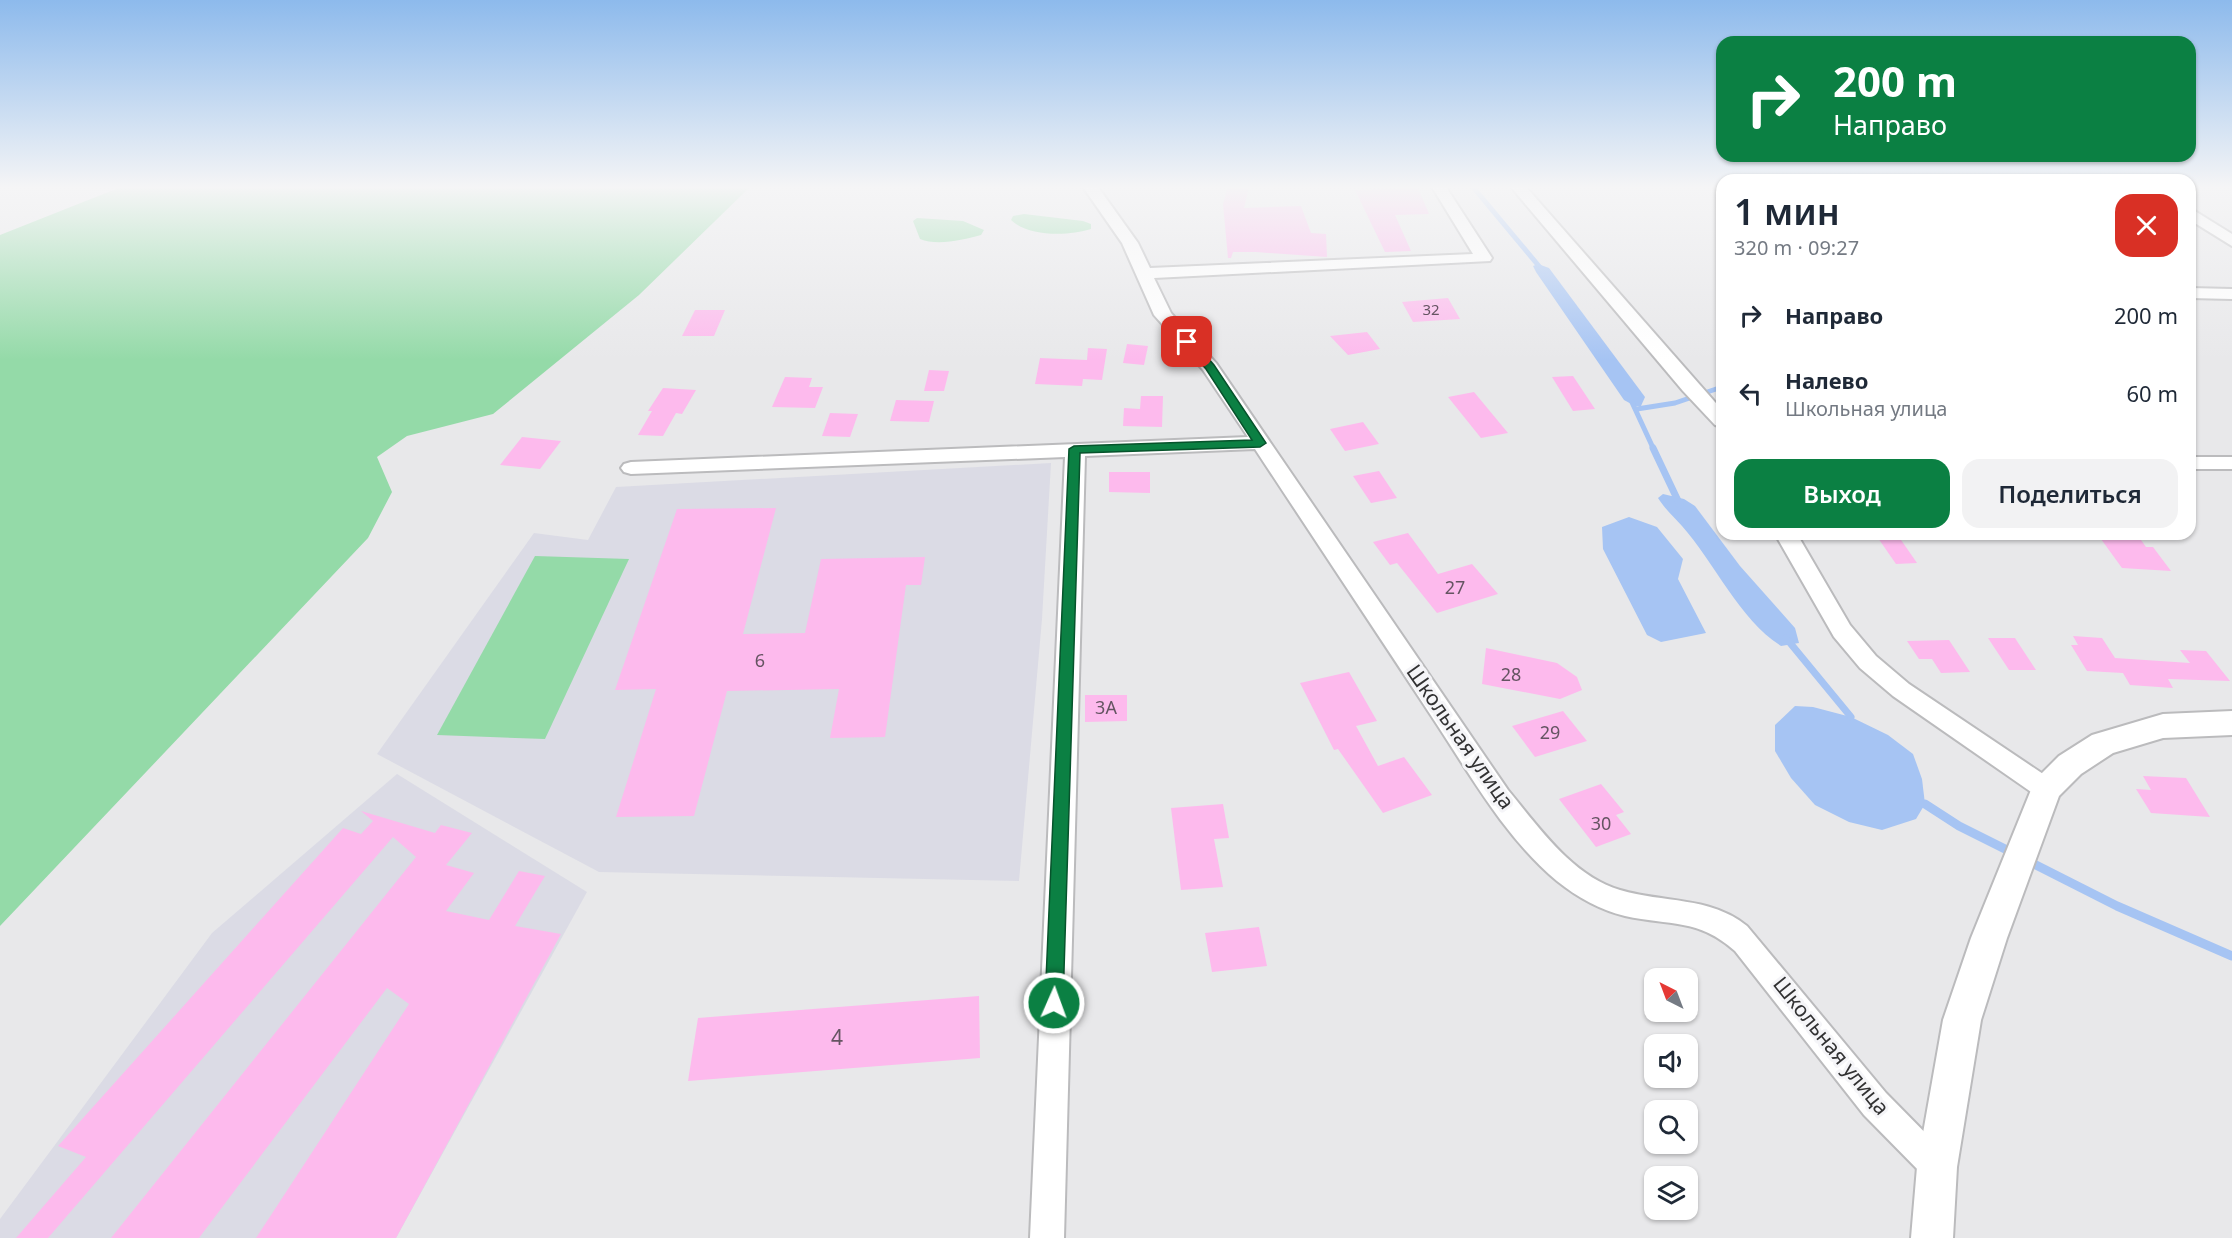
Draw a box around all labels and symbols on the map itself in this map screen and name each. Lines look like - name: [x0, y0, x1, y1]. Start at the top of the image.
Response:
- house number: 32: [1422, 299, 1440, 319]
- pin: [1161, 316, 1212, 367]
- house number: 27: [1445, 575, 1465, 599]
- house number: 6: [755, 648, 765, 672]
- street label: Школьная улица: [1400, 659, 1521, 814]
- house number: 28: [1501, 662, 1521, 686]
- house number: 3А: [1095, 695, 1117, 719]
- house number: 29: [1540, 720, 1560, 744]
- house number: 30: [1591, 811, 1611, 835]
- north arrow: [1644, 968, 1698, 1022]
- street label: Школьная улица: [1767, 970, 1896, 1120]
- position arrow: [1022, 971, 1086, 1035]
- house number: 4: [831, 1023, 843, 1051]

